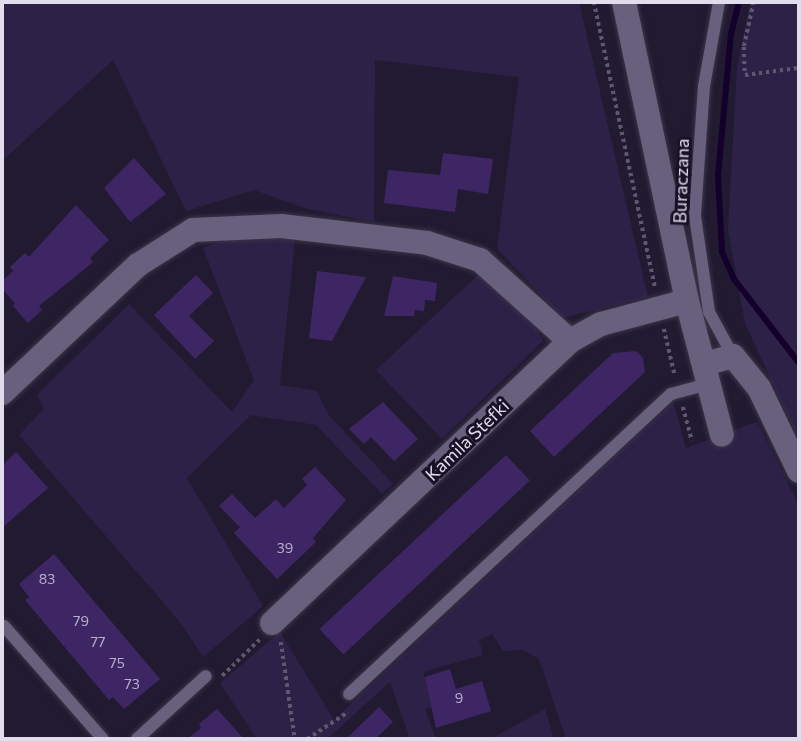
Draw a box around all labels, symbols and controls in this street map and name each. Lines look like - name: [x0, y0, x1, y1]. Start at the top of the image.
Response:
- street label: Buraczana: [669, 138, 693, 224]
- street label: Kamila Stefki: [421, 395, 513, 485]
- house number: 39: [277, 540, 293, 556]
- house number: 83: [39, 571, 55, 587]
- house number: 79: [73, 613, 89, 629]
- house number: 77: [91, 634, 105, 650]
- house number: 75: [109, 655, 125, 671]
- house number: 73: [124, 676, 140, 692]
- house number: 9: [455, 690, 463, 706]

